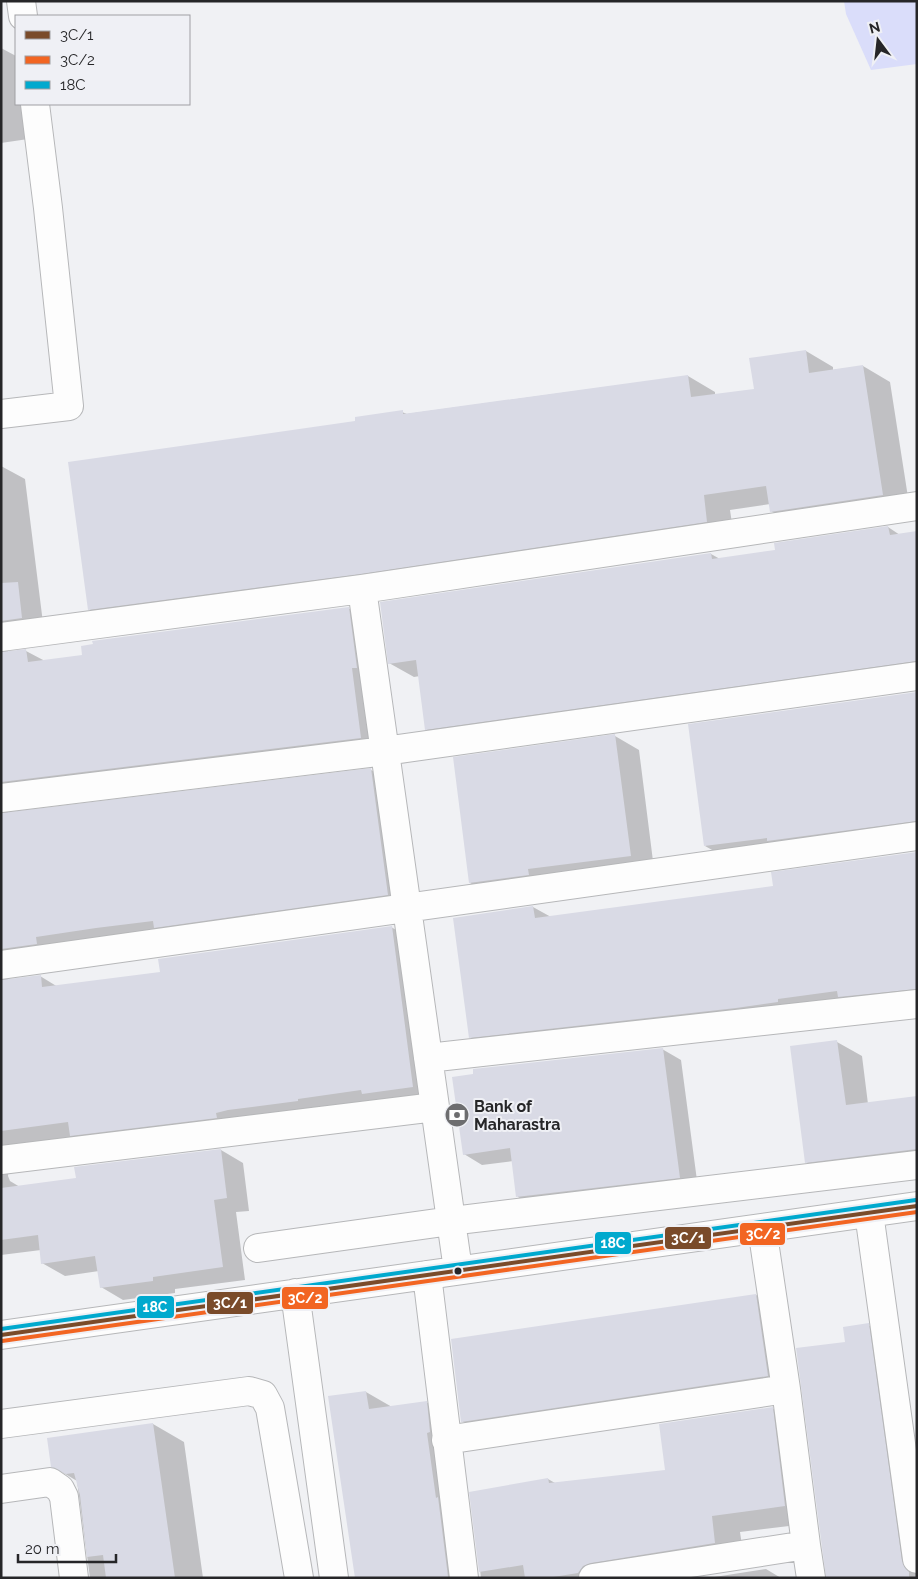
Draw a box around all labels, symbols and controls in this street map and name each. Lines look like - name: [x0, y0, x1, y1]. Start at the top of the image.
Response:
- legend: [15, 15, 190, 105]
- north arrow: [853, 15, 903, 65]
- text: N: [867, 18, 882, 37]
- text: 3C/1: [60, 26, 94, 44]
- text: 3C/2: [60, 51, 95, 69]
- text: 18C: [60, 76, 86, 94]
- place label: Bank of Maharastra: [474, 1097, 560, 1134]
- bank icon: Bank of Maharastra: [444, 1102, 470, 1128]
- line badge: 3C/2: [739, 1222, 786, 1246]
- line badge: 3C/1: [664, 1226, 712, 1250]
- text: 3C/2: [746, 1226, 780, 1242]
- text: 3C/1: [671, 1230, 705, 1246]
- line badge: 18C: [594, 1231, 632, 1255]
- text: 18C: [601, 1235, 626, 1251]
- unlabelled marker: [453, 1266, 463, 1276]
- line badge: 3C/2: [281, 1286, 329, 1310]
- text: 3C/2: [288, 1290, 322, 1306]
- line badge: 3C/1: [206, 1291, 254, 1315]
- line badge: 18C: [136, 1295, 175, 1319]
- text: 3C/1: [213, 1295, 247, 1311]
- text: 18C: [143, 1299, 168, 1315]
- scale bar: [18, 1532, 115, 1564]
- text: 20 m: [25, 1540, 60, 1558]

